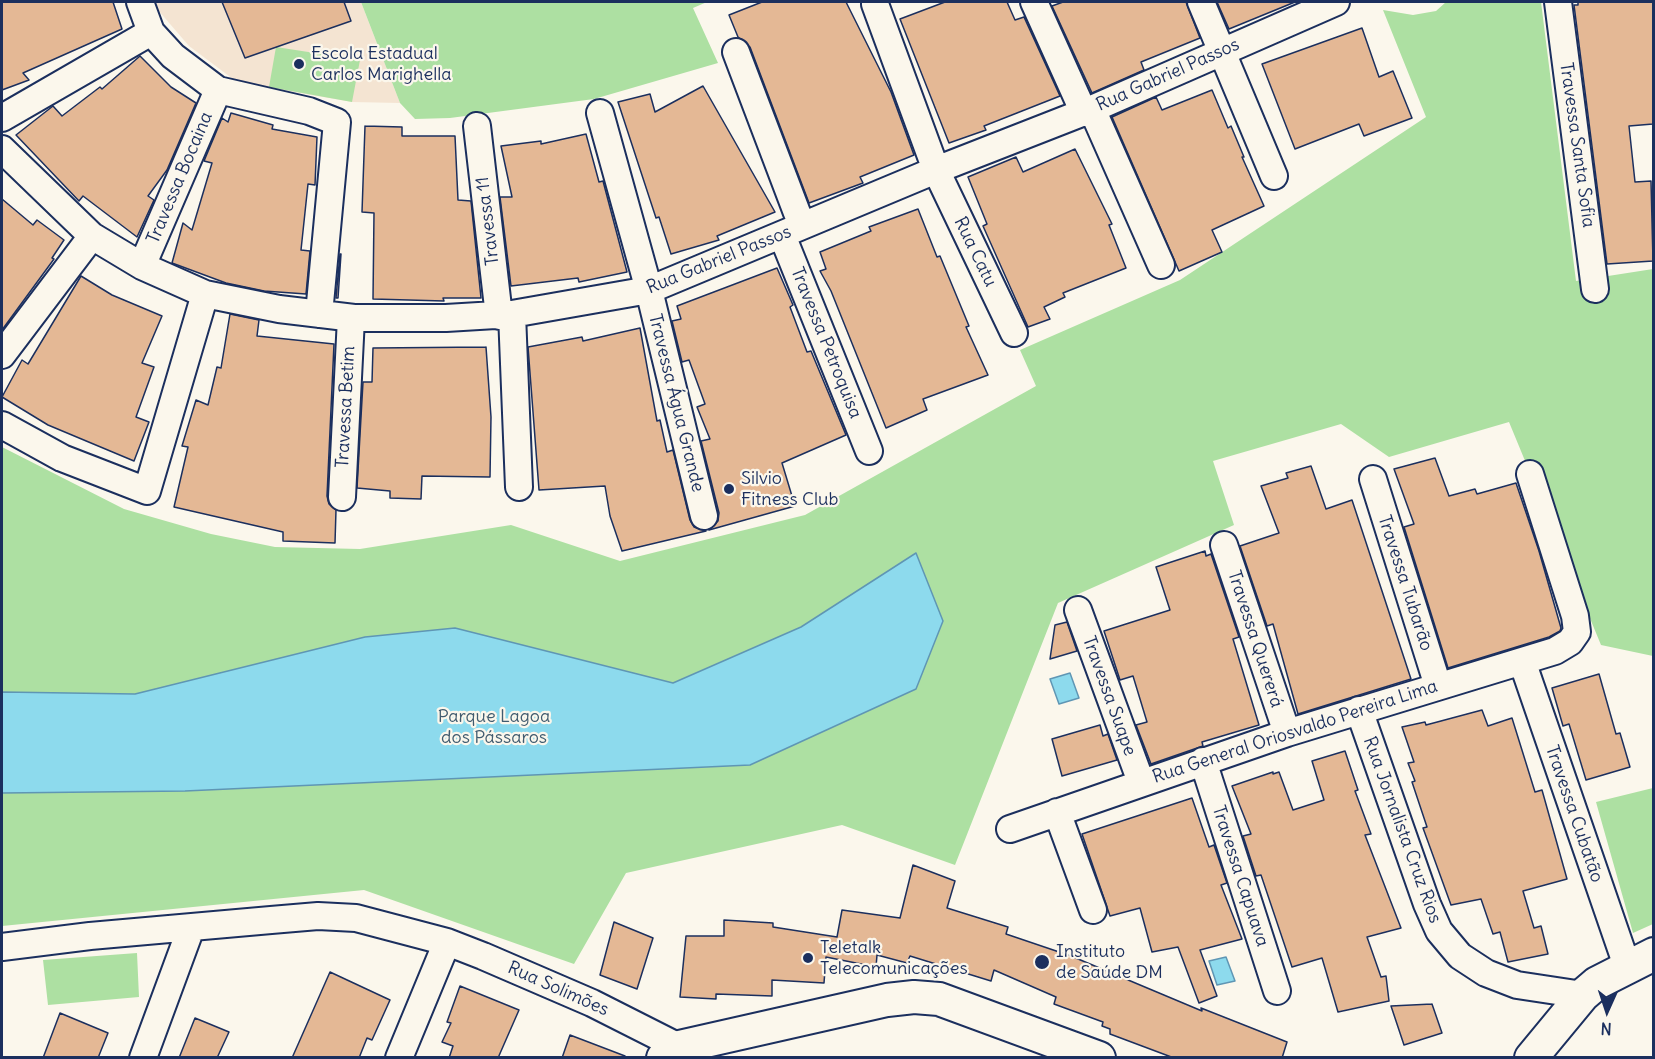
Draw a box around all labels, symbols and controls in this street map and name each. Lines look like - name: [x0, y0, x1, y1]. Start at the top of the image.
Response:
- street label: Rua Gabriel Passos: [1093, 34, 1243, 116]
- place label: Escola Estadual Carlos Marighella: [311, 43, 452, 86]
- marker: Escola Estadual Carlos Marighella: [292, 57, 306, 71]
- street label: Travessa Santa Sofia: [1555, 61, 1599, 229]
- street label: Travessa Bocaina: [143, 109, 217, 247]
- street label: Travessa 11: [472, 175, 504, 267]
- street label: Rua Catu: [949, 214, 1001, 290]
- street label: Rua Gabriel Passos: [643, 221, 795, 299]
- street label: Travessa Petroquisa: [786, 264, 866, 422]
- street label: Travessa Água Grande: [643, 312, 709, 494]
- street label: Travessa Betim: [332, 345, 360, 469]
- place label: Silvio Fitness Club: [741, 468, 838, 510]
- marker: Silvio Fitness Club: [722, 482, 736, 496]
- street label: Travessa Tubarão: [1373, 512, 1437, 654]
- street label: Travessa Quererá: [1223, 568, 1287, 710]
- street label: Travessa Suape: [1077, 633, 1141, 759]
- street label: Rua General Oriosvaldo Pereira Lima: [1150, 676, 1440, 788]
- park label: Parque Lagoa dos Pássaros: [438, 706, 550, 748]
- street label: Rua Jornalista Cruz Rios: [1358, 734, 1446, 926]
- street label: Travessa Cubatão: [1540, 743, 1608, 885]
- street label: Travessa Capuava: [1207, 803, 1273, 949]
- place label: Teletalk Telecomunicações: [820, 937, 968, 980]
- place label: Instituto de Saúde DM: [1056, 941, 1163, 984]
- marker: Teletalk Telecomunicações: [801, 951, 815, 965]
- marker: Instituto de Saúde DM: [1033, 953, 1051, 971]
- street label: Rua Solimões: [504, 957, 612, 1021]
- north arrow: [1577, 981, 1637, 1041]
- text: N: [1600, 1019, 1612, 1039]

